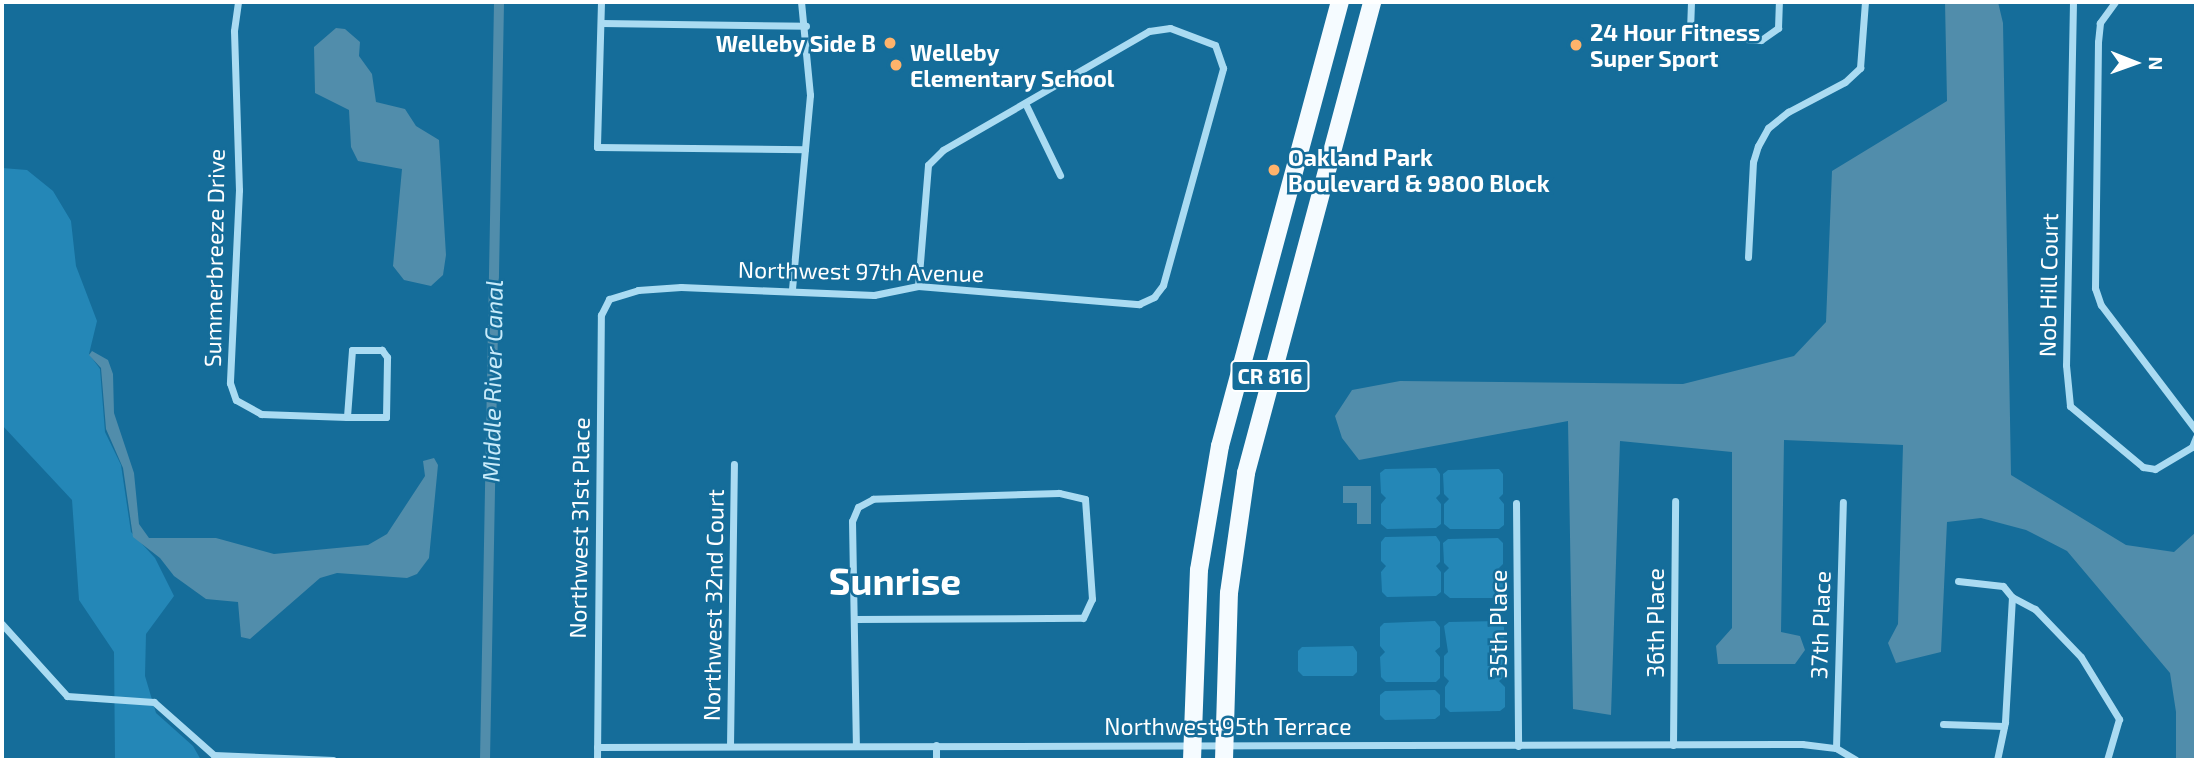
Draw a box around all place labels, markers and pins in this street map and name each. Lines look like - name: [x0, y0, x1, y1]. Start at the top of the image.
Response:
- place label: 24 Hour Fitness Super Sport: [1590, 18, 1761, 72]
- place label: Welleby Side B: [715, 29, 876, 57]
- marker: Welleby Side B: [882, 35, 898, 51]
- marker: 24 Hour Fitness Super Sport: [1568, 37, 1584, 53]
- place label: Welleby Elementary School: [910, 38, 1115, 92]
- marker: Welleby Elementary School: [888, 57, 904, 73]
- place label: Oakland Park Boulevard & 9800 Block: [1288, 143, 1550, 197]
- marker: Oakland Park Boulevard & 9800 Block: [1266, 162, 1282, 178]

